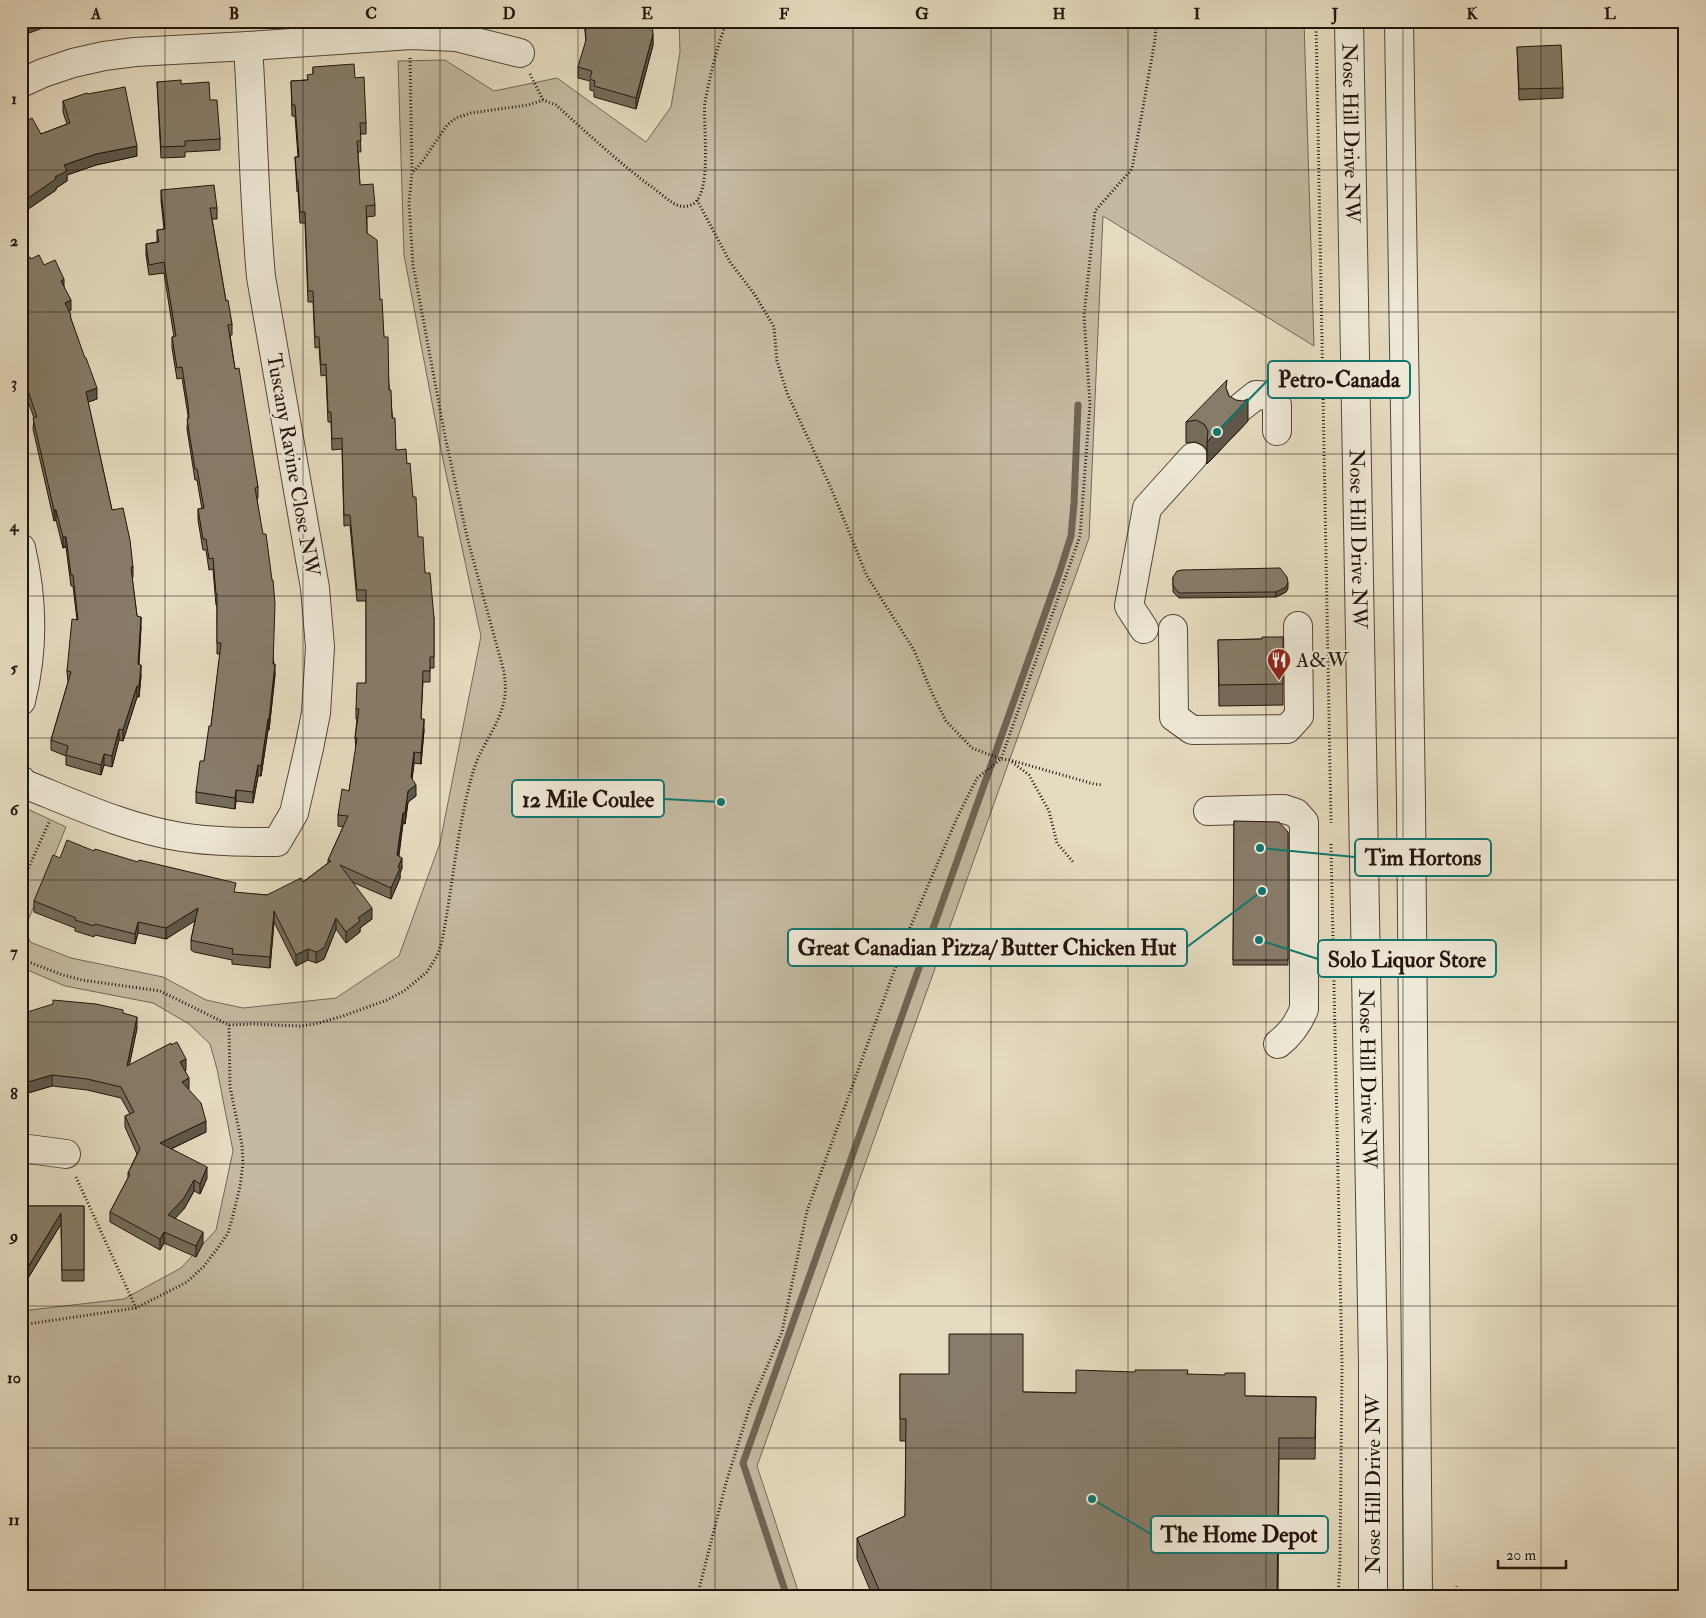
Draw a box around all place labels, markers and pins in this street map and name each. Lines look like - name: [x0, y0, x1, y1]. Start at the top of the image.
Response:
- callout: Petro-Canada: [1268, 361, 1410, 398]
- restaurant icon: A&W: [1266, 647, 1292, 681]
- place label: A&W: [1295, 647, 1349, 674]
- callout: 12 Mile Coulee: [512, 780, 664, 817]
- callout: Tim Hortons: [1355, 839, 1491, 876]
- callout: Great Canadian Pizza/ Butter Chicken Hut: [788, 929, 1187, 966]
- callout: Solo Liquor Store: [1318, 940, 1496, 977]
- callout: The Home Depot: [1151, 1516, 1328, 1553]

